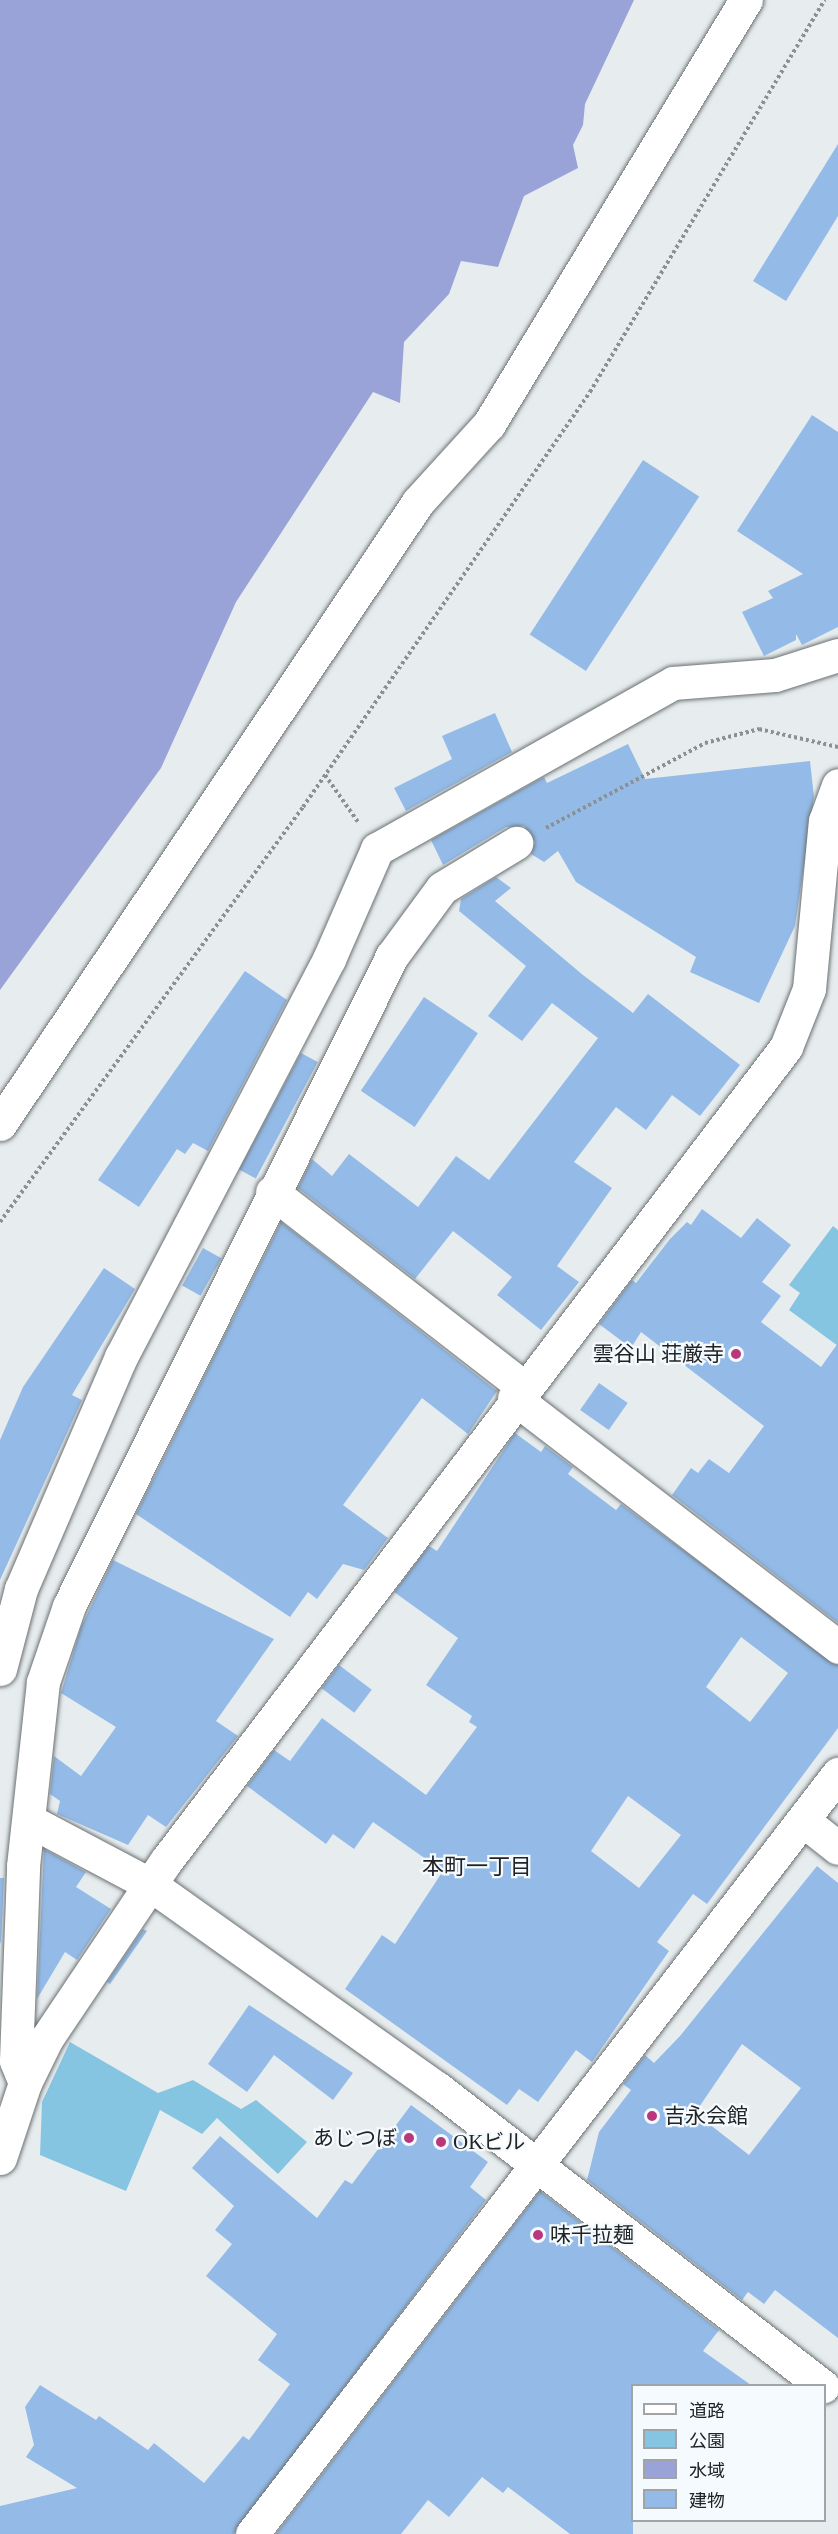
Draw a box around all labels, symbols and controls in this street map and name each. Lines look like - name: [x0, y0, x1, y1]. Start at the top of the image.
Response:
- place label: 雲谷山 荘厳寺: [593, 1341, 724, 1367]
- marker: 雲谷山 荘厳寺: [729, 1347, 743, 1361]
- district label: 本町一丁目: [422, 1854, 532, 1880]
- place label: 吉永会館: [664, 2103, 748, 2129]
- marker: 吉永会館: [645, 2109, 659, 2123]
- place label: あじつぼ: [313, 2125, 397, 2151]
- place label: OKビル: [453, 2129, 525, 2155]
- marker: あじつぼ: [402, 2131, 416, 2145]
- marker: OKビル: [434, 2135, 448, 2149]
- place label: 味千拉麺: [550, 2222, 634, 2248]
- marker: 味千拉麺: [531, 2228, 545, 2242]
- legend: [631, 2384, 826, 2522]
- text: 道路: [689, 2401, 725, 2421]
- text: 公園: [689, 2431, 725, 2451]
- text: 水域: [689, 2461, 725, 2481]
- text: 建物: [689, 2491, 725, 2511]

